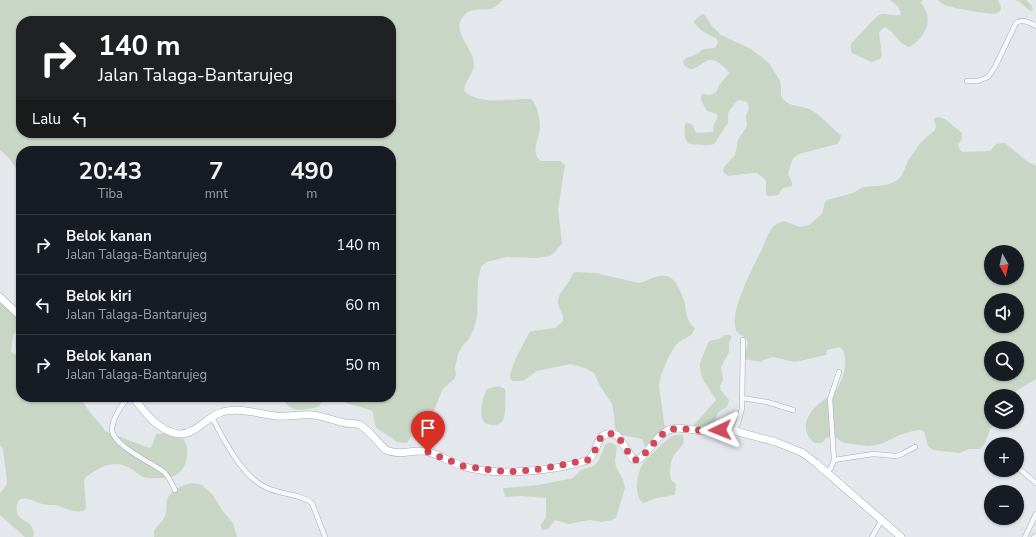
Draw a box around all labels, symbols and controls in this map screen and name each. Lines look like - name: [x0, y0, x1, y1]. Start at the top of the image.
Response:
- text: 140 m: [98, 27, 181, 65]
- icon: right: [32, 32, 84, 84]
- text: Jalan Talaga-Bantarujeg: [98, 63, 293, 87]
- icon: left: [69, 108, 91, 130]
- text: Lalu: [32, 109, 61, 129]
- text: 20:43: [79, 155, 142, 187]
- text: 7: [209, 155, 223, 187]
- text: 490: [290, 155, 333, 187]
- text: Tiba: [98, 185, 123, 203]
- text: mnt: [205, 185, 228, 203]
- text: m: [306, 185, 317, 203]
- text: Belok kanan: [66, 226, 152, 246]
- icon: right: [32, 234, 54, 256]
- text: 140 m: [336, 235, 380, 255]
- north arrow: [984, 245, 1024, 285]
- map controls: [984, 245, 1024, 525]
- text: Jalan Talaga-Bantarujeg: [66, 246, 207, 264]
- text: Belok kiri: [66, 286, 131, 306]
- button: sound: [984, 293, 1024, 333]
- icon: left: [32, 294, 54, 316]
- text: 60 m: [345, 295, 380, 315]
- text: Jalan Talaga-Bantarujeg: [66, 306, 207, 324]
- button: search: [984, 341, 1024, 381]
- text: Belok kanan: [66, 346, 152, 366]
- icon: right: [32, 354, 54, 376]
- text: 50 m: [345, 355, 380, 375]
- text: Jalan Talaga-Bantarujeg: [66, 366, 207, 384]
- button: layers: [984, 389, 1024, 429]
- position arrow: [699, 409, 741, 451]
- pin: [411, 411, 445, 452]
- icon: arrive: [417, 417, 439, 439]
- button: +: [984, 437, 1024, 477]
- button: −: [984, 485, 1024, 525]

